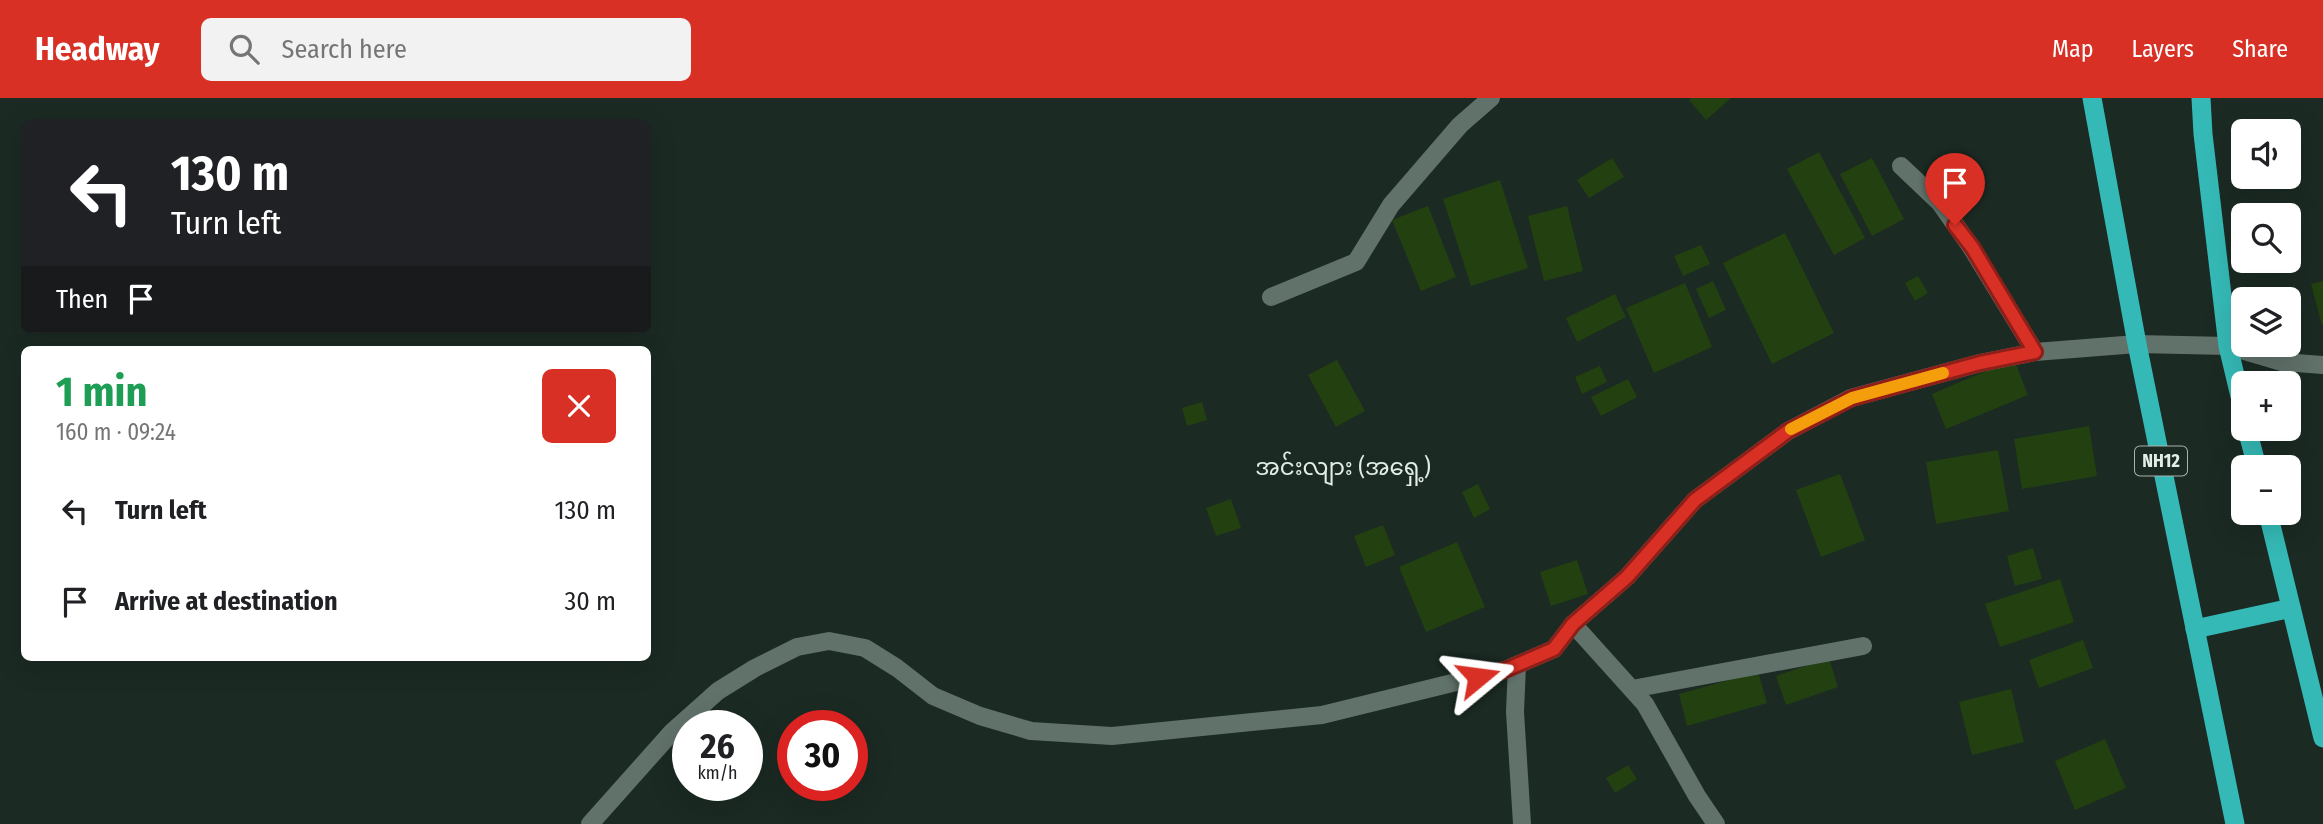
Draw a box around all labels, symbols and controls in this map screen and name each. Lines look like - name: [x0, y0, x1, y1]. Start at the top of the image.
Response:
- search box: [201, 18, 691, 81]
- text: Headway: [35, 29, 159, 69]
- icon: search: [225, 30, 263, 68]
- text: Search here: [281, 34, 407, 65]
- text: Map: [2052, 35, 2094, 63]
- text: Layers: [2132, 35, 2194, 63]
- text: Share: [2232, 35, 2288, 63]
- map controls: [2231, 119, 2301, 525]
- button: sound: [2231, 119, 2301, 189]
- text: 130 m: [171, 144, 289, 203]
- icon: left: [56, 147, 147, 238]
- pin: [1925, 153, 1985, 225]
- icon: arrive: [1936, 164, 1974, 202]
- button: search: [2231, 203, 2301, 273]
- text: Turn left: [171, 204, 281, 242]
- icon: arrive: [122, 280, 160, 318]
- text: Then: [56, 284, 108, 315]
- button: layers: [2231, 287, 2301, 357]
- text: 1 min: [56, 367, 147, 417]
- button: close: [542, 369, 616, 443]
- button: +: [2231, 371, 2301, 441]
- text: 160 m · 09:24: [56, 418, 176, 446]
- road number: NH12: [2135, 446, 2187, 475]
- district label: အင်းလျား (အရှေ့): [1255, 451, 1431, 486]
- button: −: [2231, 455, 2301, 525]
- icon: left: [56, 492, 94, 530]
- text: Turn left: [115, 495, 207, 526]
- text: 130 m: [554, 495, 616, 526]
- icon: arrive: [56, 583, 94, 621]
- text: Arrive at destination: [115, 586, 338, 617]
- text: 30 m: [565, 586, 616, 617]
- position arrow: [1441, 640, 1515, 714]
- speed limit sign: 30: [777, 710, 868, 801]
- text: 26: [700, 725, 735, 767]
- text: km/h: [697, 762, 738, 784]

